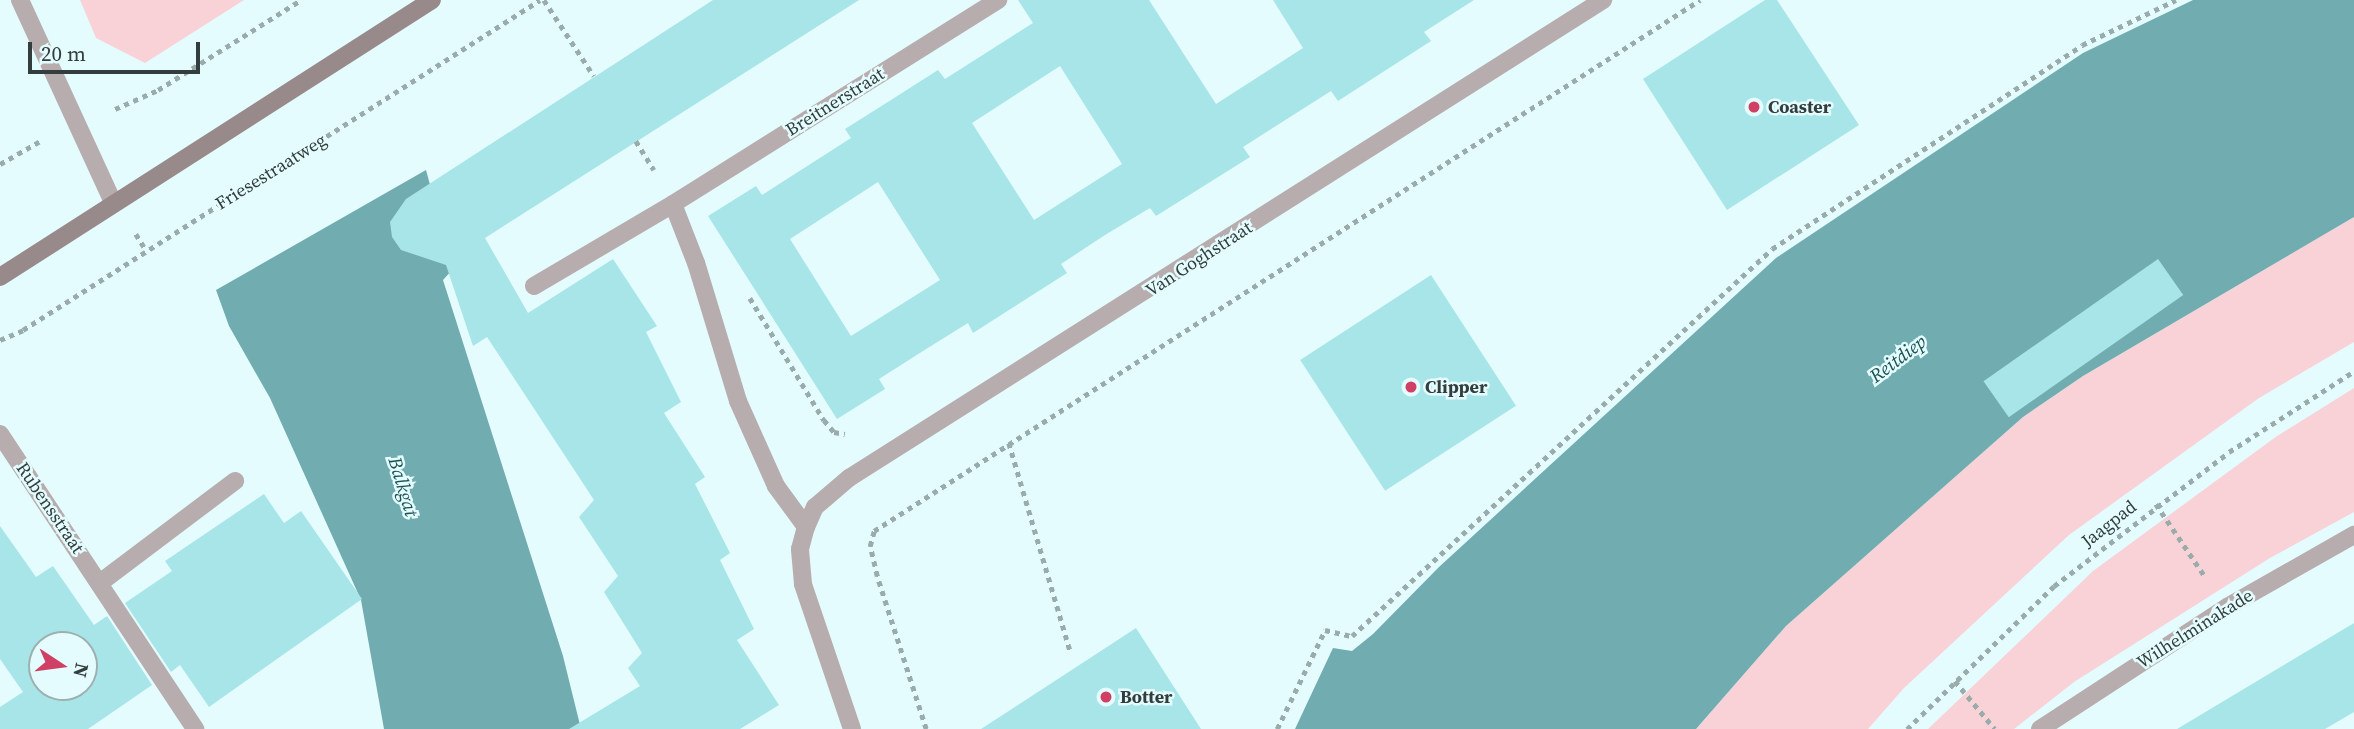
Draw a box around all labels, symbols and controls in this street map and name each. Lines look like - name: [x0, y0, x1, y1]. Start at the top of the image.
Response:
- scale bar: [32, 28, 203, 72]
- text: 20 m: [41, 39, 86, 68]
- street label: Breitnerstraat: [782, 63, 888, 141]
- place label: Coaster: [1768, 96, 1831, 118]
- marker: Coaster: [1746, 99, 1762, 115]
- street label: Friesestraatweg: [212, 129, 330, 215]
- street label: Van Goghstraat: [1142, 217, 1256, 301]
- water label: Reitdiep: [1865, 330, 1931, 388]
- place label: Clipper: [1425, 376, 1487, 398]
- marker: Clipper: [1403, 379, 1419, 395]
- water label: Balkgat: [383, 455, 423, 519]
- street label: Rubensstraat: [12, 458, 88, 558]
- street label: Jaagpad: [2077, 496, 2141, 552]
- street label: Wilhelminakade: [2133, 585, 2257, 673]
- north arrow: [28, 631, 98, 701]
- text: N: [67, 661, 96, 680]
- place label: Botter: [1120, 686, 1172, 708]
- marker: Botter: [1098, 689, 1114, 705]

